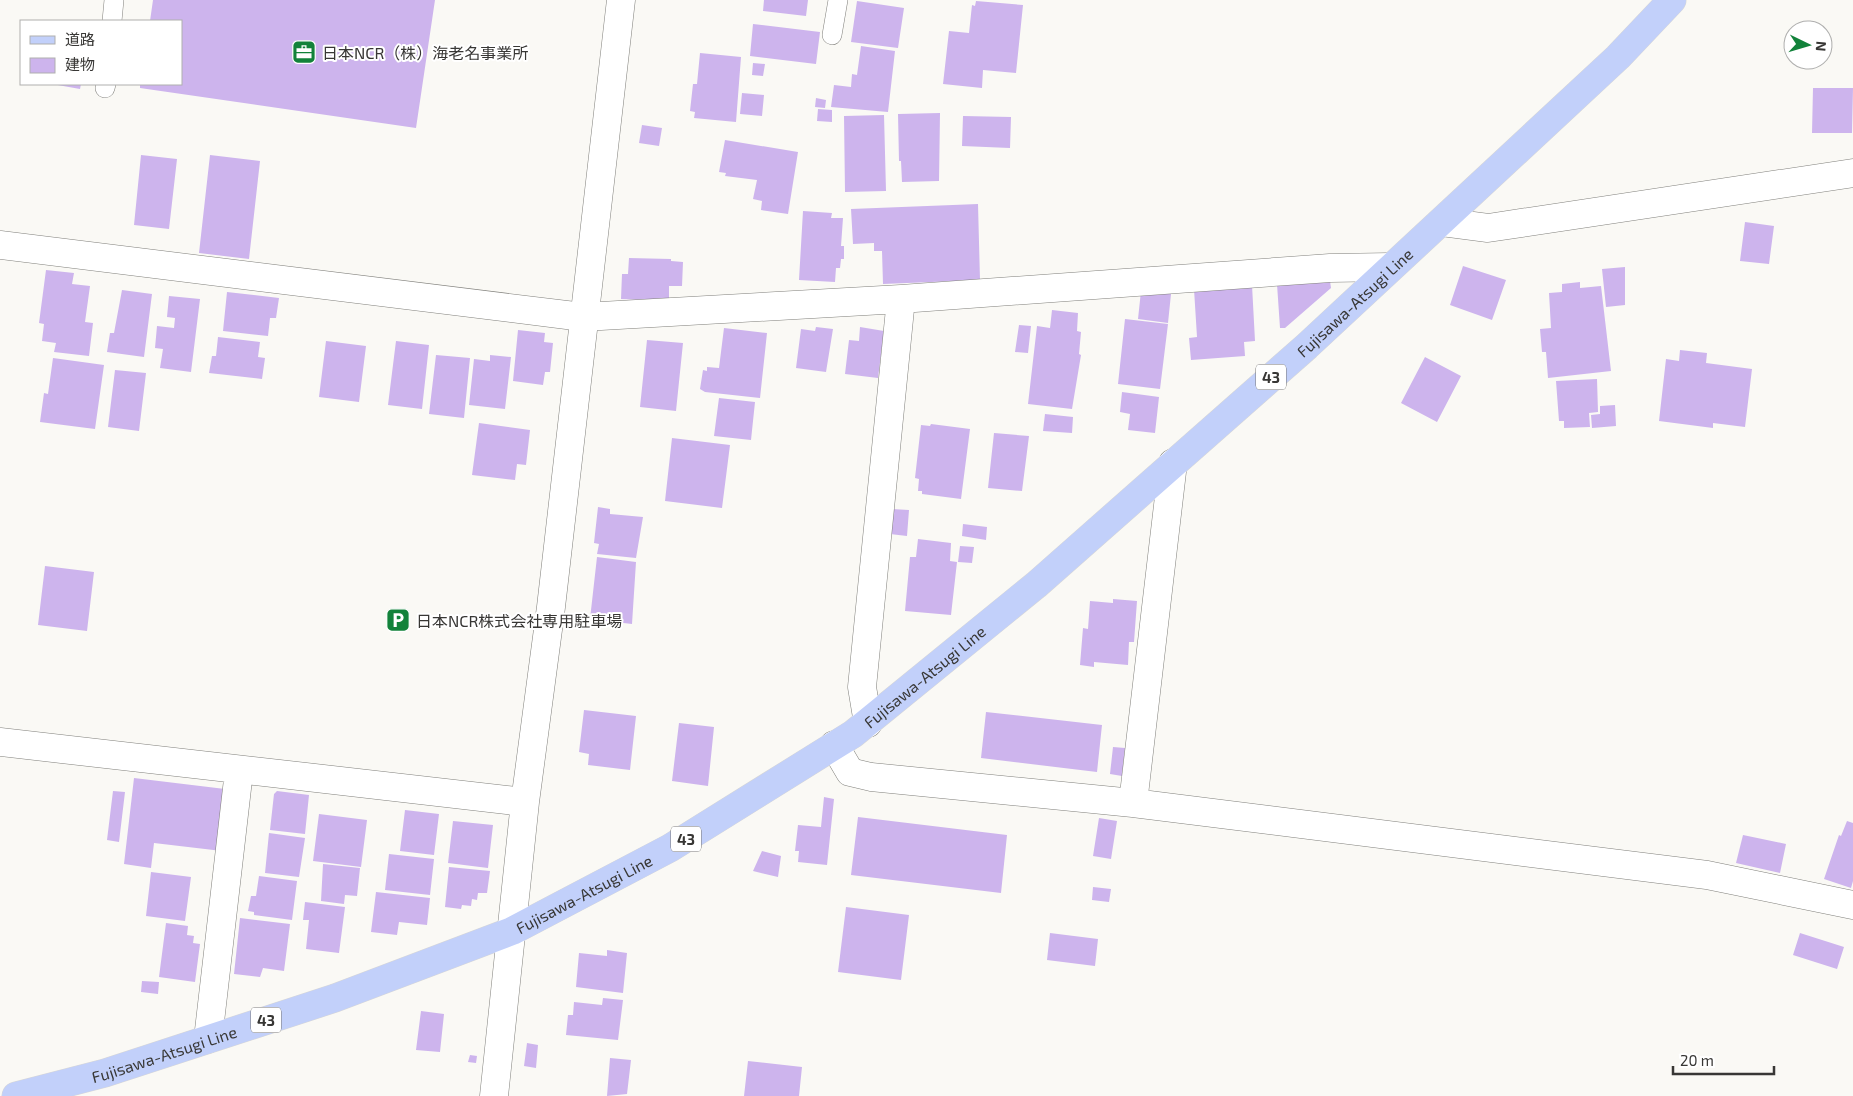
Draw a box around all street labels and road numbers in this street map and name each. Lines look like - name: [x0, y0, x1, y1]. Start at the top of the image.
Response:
- street label: Fujisawa-Atsugi Line: [1292, 244, 1416, 360]
- road number: 43: [1256, 364, 1286, 390]
- street label: Fujisawa-Atsugi Line: [860, 621, 989, 731]
- road number: 43: [671, 826, 701, 852]
- street label: Fujisawa-Atsugi Line: [512, 850, 655, 937]
- road number: 43: [251, 1008, 281, 1032]
- street label: Fujisawa-Atsugi Line: [89, 1021, 239, 1086]

